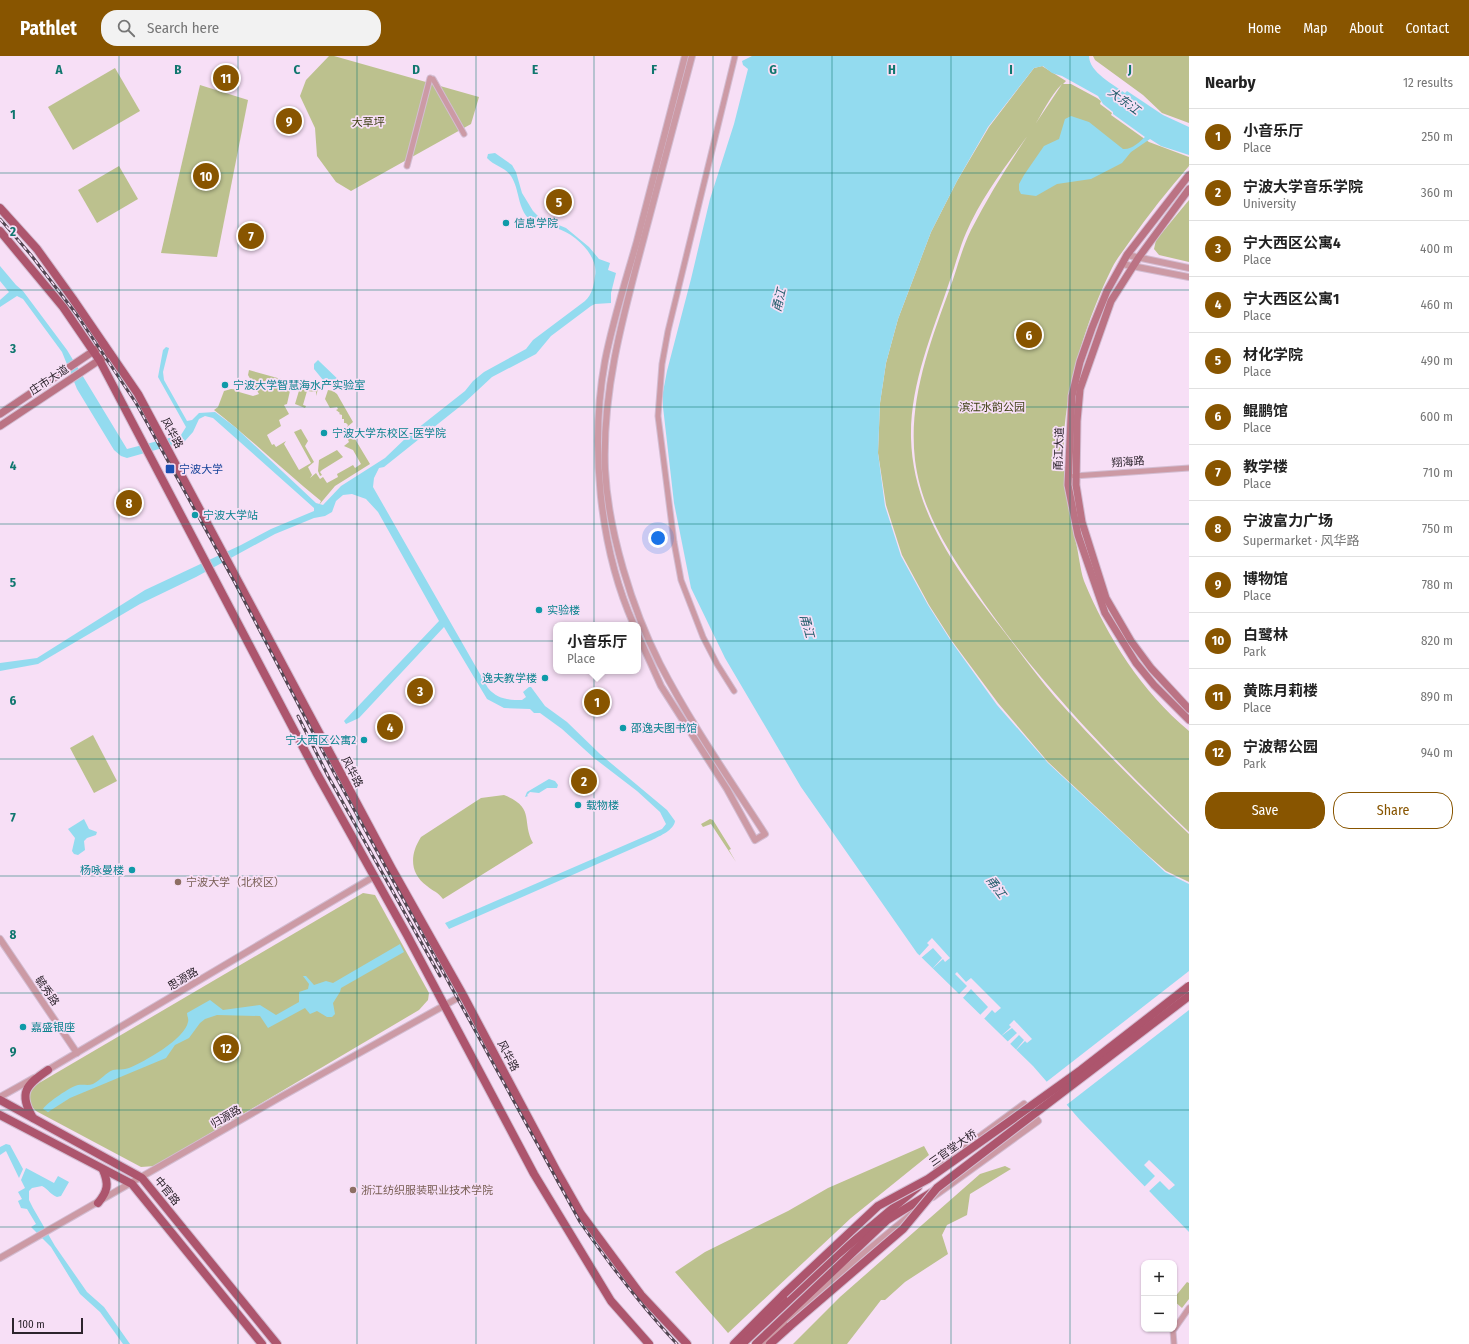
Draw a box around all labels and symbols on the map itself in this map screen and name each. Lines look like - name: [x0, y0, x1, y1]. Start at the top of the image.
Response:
- text: A: [54, 62, 63, 77]
- text: B: [174, 62, 182, 77]
- text: C: [294, 62, 301, 77]
- text: D: [412, 62, 420, 77]
- text: E: [532, 62, 538, 77]
- text: F: [651, 62, 657, 77]
- text: G: [769, 62, 777, 77]
- text: H: [888, 62, 896, 77]
- text: I: [1009, 62, 1013, 77]
- text: J: [1127, 62, 1132, 77]
- pin: 11: [213, 63, 239, 93]
- water label: 大东江: [1105, 85, 1144, 118]
- pin: 9: [276, 106, 302, 136]
- text: 1: [10, 107, 16, 122]
- park label: 大草坪: [352, 116, 385, 129]
- pin: 10: [193, 161, 219, 191]
- pin: 5: [546, 187, 572, 217]
- place label: 信息学院: [514, 217, 558, 230]
- marker: 信息学院: [501, 218, 511, 228]
- pin: 7: [238, 221, 264, 251]
- text: 2: [9, 224, 16, 239]
- water label: 甬江: [769, 285, 789, 313]
- pin: 6: [1016, 320, 1042, 350]
- text: 3: [9, 341, 16, 356]
- street label: 庄市大道: [27, 363, 71, 397]
- place label: 宁波大学智慧海水产实验室: [233, 379, 365, 392]
- marker: 宁波大学智慧海水产实验室: [220, 380, 230, 390]
- park label: 滨江水韵公园: [959, 401, 1025, 414]
- street label: 风华路: [158, 415, 186, 451]
- place label: 宁波大学东校区-医学院: [332, 427, 446, 440]
- street label: 甬江大道: [1052, 427, 1066, 471]
- marker: 宁波大学东校区-医学院: [319, 428, 329, 438]
- street label: 翔海路: [1111, 454, 1145, 470]
- text: 4: [10, 458, 17, 473]
- marker: 宁波大学: [164, 463, 176, 475]
- place label: 宁波大学: [179, 463, 223, 476]
- pin: 8: [116, 488, 142, 518]
- place label: 宁波大学站: [203, 509, 258, 522]
- marker: 宁波大学站: [190, 510, 200, 520]
- your location: [648, 528, 668, 548]
- text: 5: [10, 575, 16, 590]
- place label: 实验楼: [547, 604, 580, 617]
- marker: 实验楼: [534, 605, 544, 615]
- water label: 甬江: [797, 613, 817, 641]
- place label: 逸夫教学楼: [482, 672, 537, 685]
- marker: 逸夫教学楼: [540, 673, 550, 683]
- pin: 3: [407, 676, 433, 706]
- pin: 1: [584, 687, 610, 717]
- text: 6: [10, 693, 17, 708]
- pin: 4: [377, 712, 403, 742]
- place label: 邵逸夫图书馆: [631, 722, 697, 735]
- marker: 邵逸夫图书馆: [618, 723, 628, 733]
- place label: 宁大西区公寓2: [285, 734, 356, 747]
- marker: 宁大西区公寓2: [359, 735, 369, 745]
- street label: 风华路: [339, 754, 365, 790]
- pin: 2: [571, 766, 597, 796]
- place label: 载物楼: [586, 799, 619, 812]
- marker: 载物楼: [573, 800, 583, 810]
- text: 7: [10, 810, 16, 825]
- place label: 杨咏曼楼: [80, 864, 124, 877]
- marker: 杨咏曼楼: [127, 865, 137, 875]
- water label: 甬江: [983, 873, 1010, 902]
- place label: 宁波大学（北校区）: [186, 876, 285, 889]
- marker: 宁波大学（北校区）: [173, 877, 183, 887]
- text: 8: [10, 927, 17, 942]
- street label: 思源路: [166, 965, 200, 993]
- street label: 毓秀路: [32, 974, 62, 1008]
- place label: 嘉盛银座: [31, 1021, 75, 1034]
- marker: 嘉盛银座: [18, 1022, 28, 1032]
- pin: 12: [213, 1033, 239, 1063]
- street label: 风华路: [495, 1038, 521, 1074]
- text: 9: [10, 1044, 17, 1059]
- street label: 归源路: [208, 1103, 244, 1131]
- street label: 三官堂大桥: [927, 1127, 979, 1169]
- street label: 中官路: [152, 1174, 182, 1208]
- place label: 浙江纺织服装职业技术学院: [361, 1184, 493, 1197]
- marker: 浙江纺织服装职业技术学院: [348, 1185, 358, 1195]
- scale bar: [12, 1316, 83, 1335]

